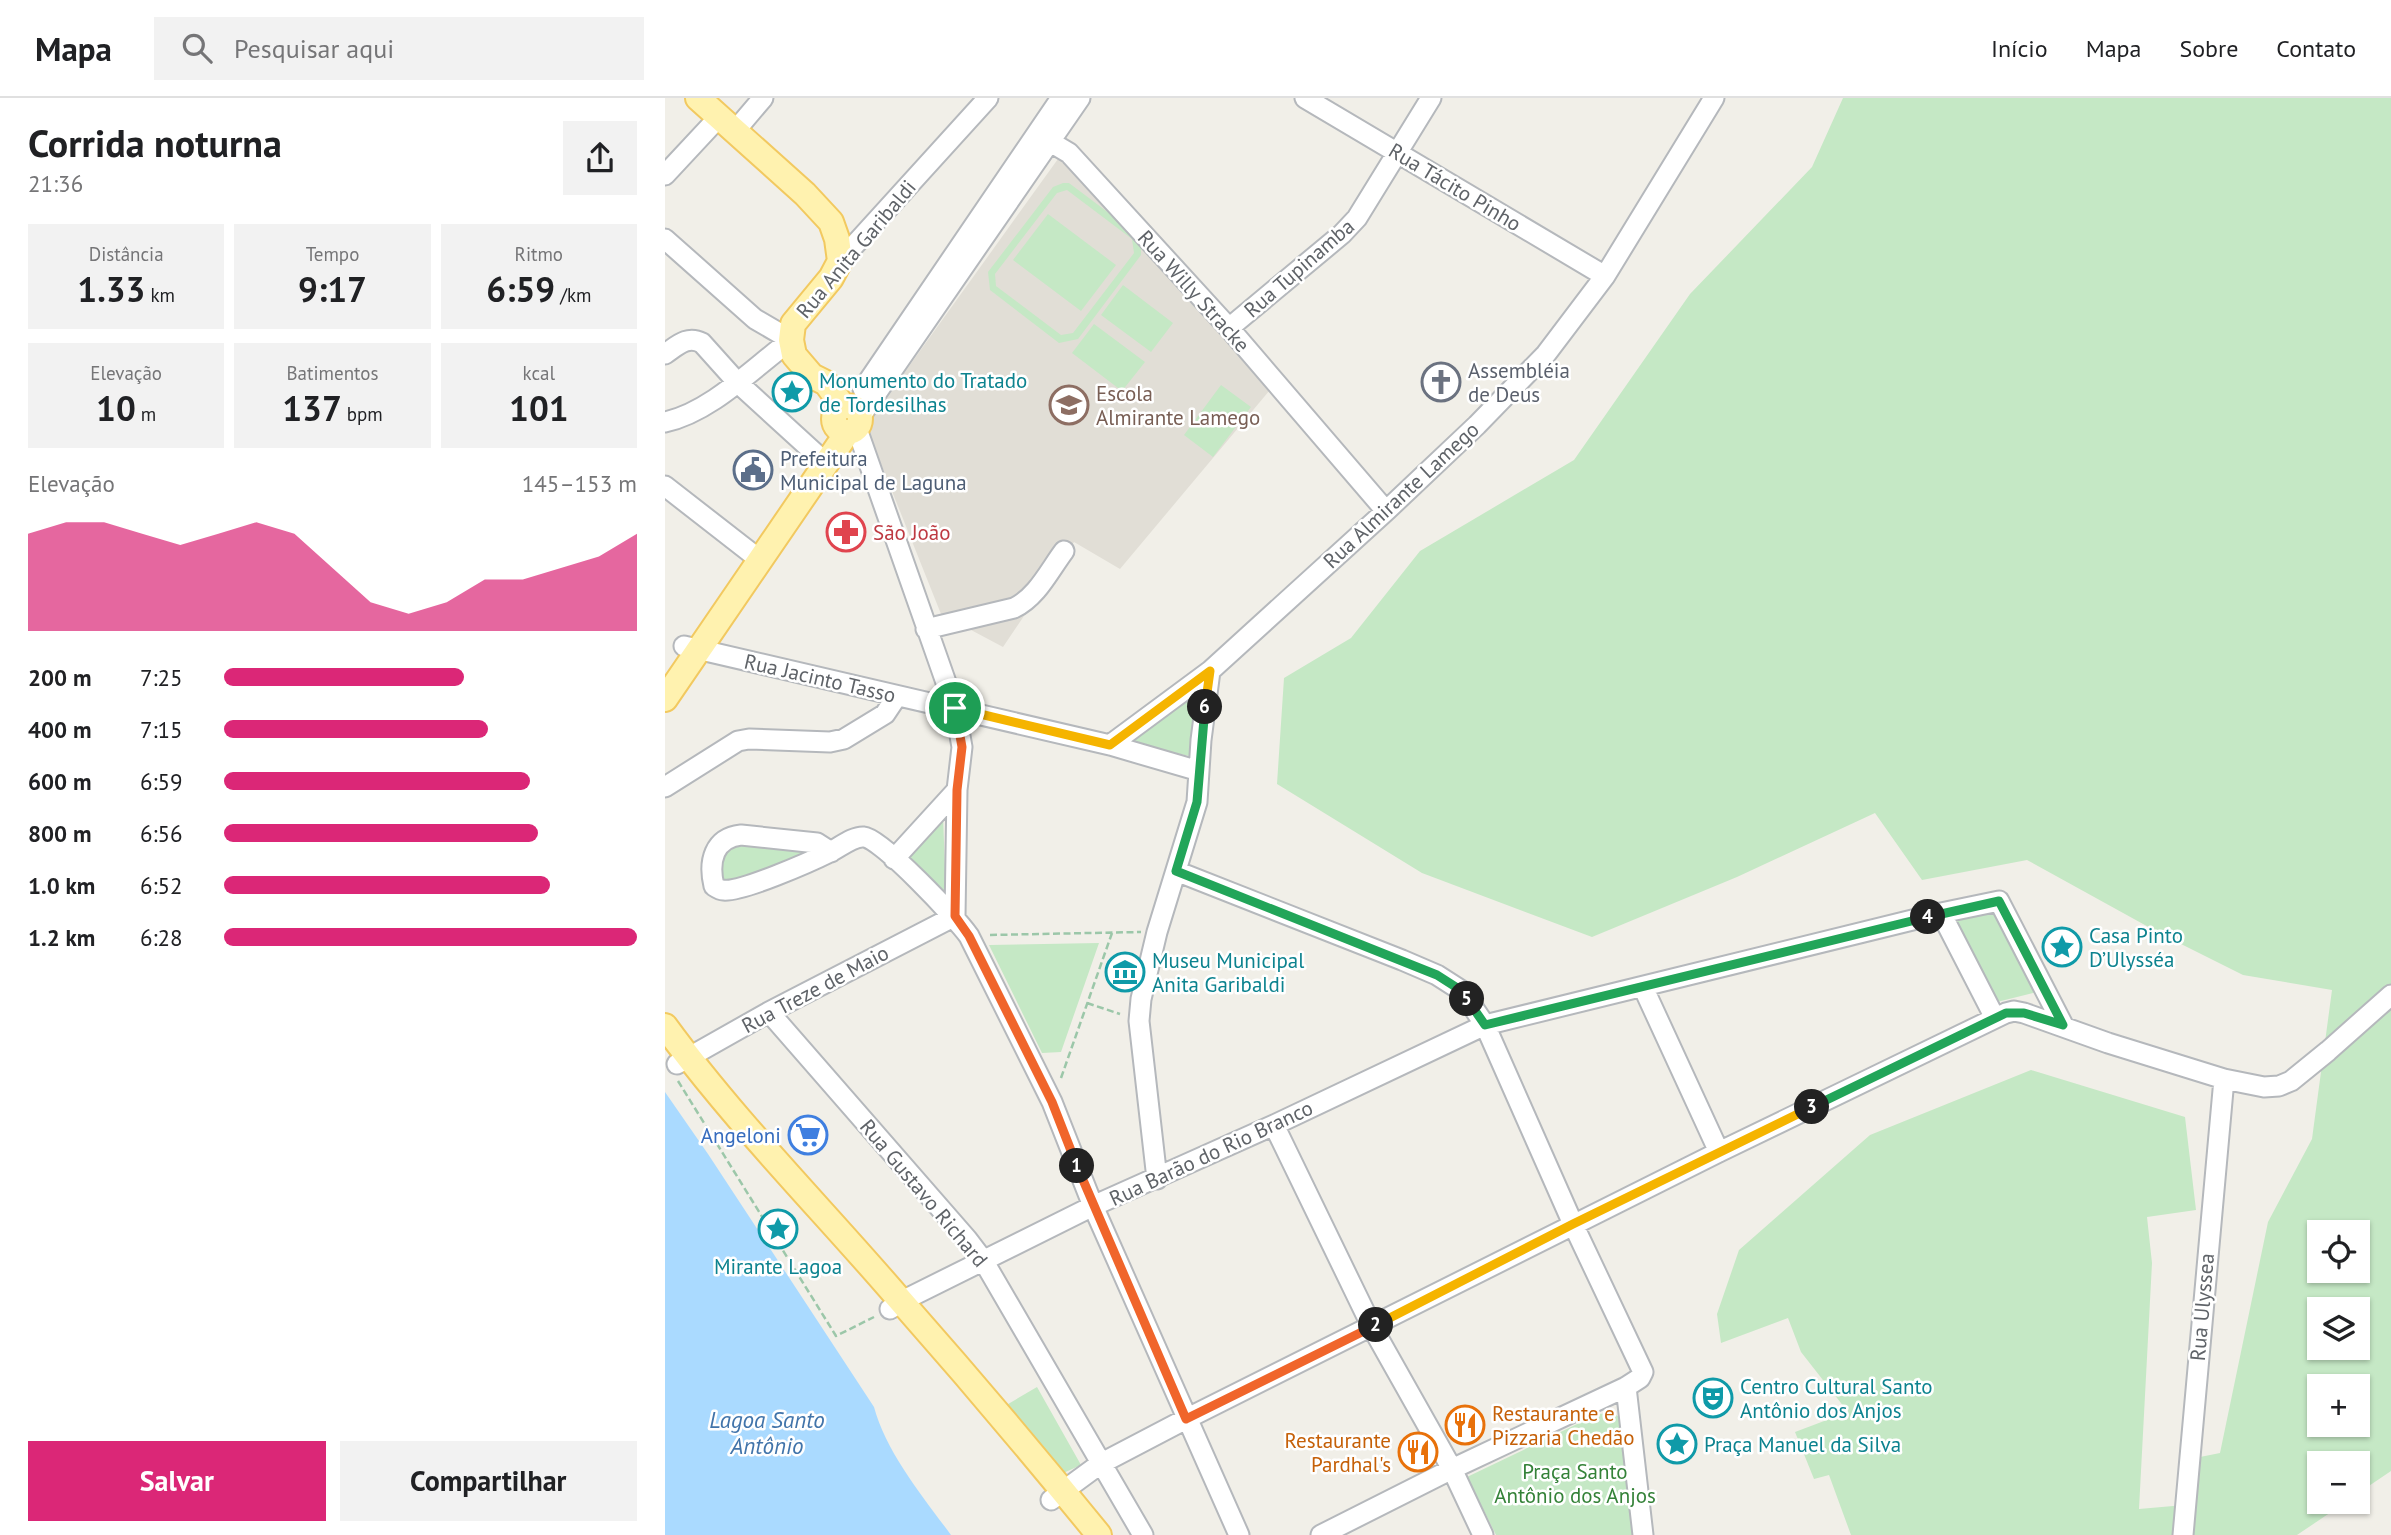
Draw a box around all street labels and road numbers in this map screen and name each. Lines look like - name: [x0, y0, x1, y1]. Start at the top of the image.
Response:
- street label: Rua Tácito Pinho: [1384, 137, 1526, 237]
- street label: Rua Anita Garibaldi: [790, 174, 922, 324]
- street label: Rua Tupinamba: [1238, 213, 1360, 323]
- street label: Rua Willy Stracke: [1132, 224, 1256, 358]
- street label: Rua Almirante Lamego: [1318, 416, 1484, 574]
- street label: Rua Jacinto Tasso: [742, 647, 898, 709]
- street label: Rua Treze de Maio: [737, 939, 893, 1039]
- street label: Rua Barão do Rio Branco: [1105, 1094, 1317, 1212]
- street label: Rua Gustavo Richard: [854, 1114, 994, 1272]
- street label: Rua Ulyssea: [2184, 1252, 2220, 1362]

